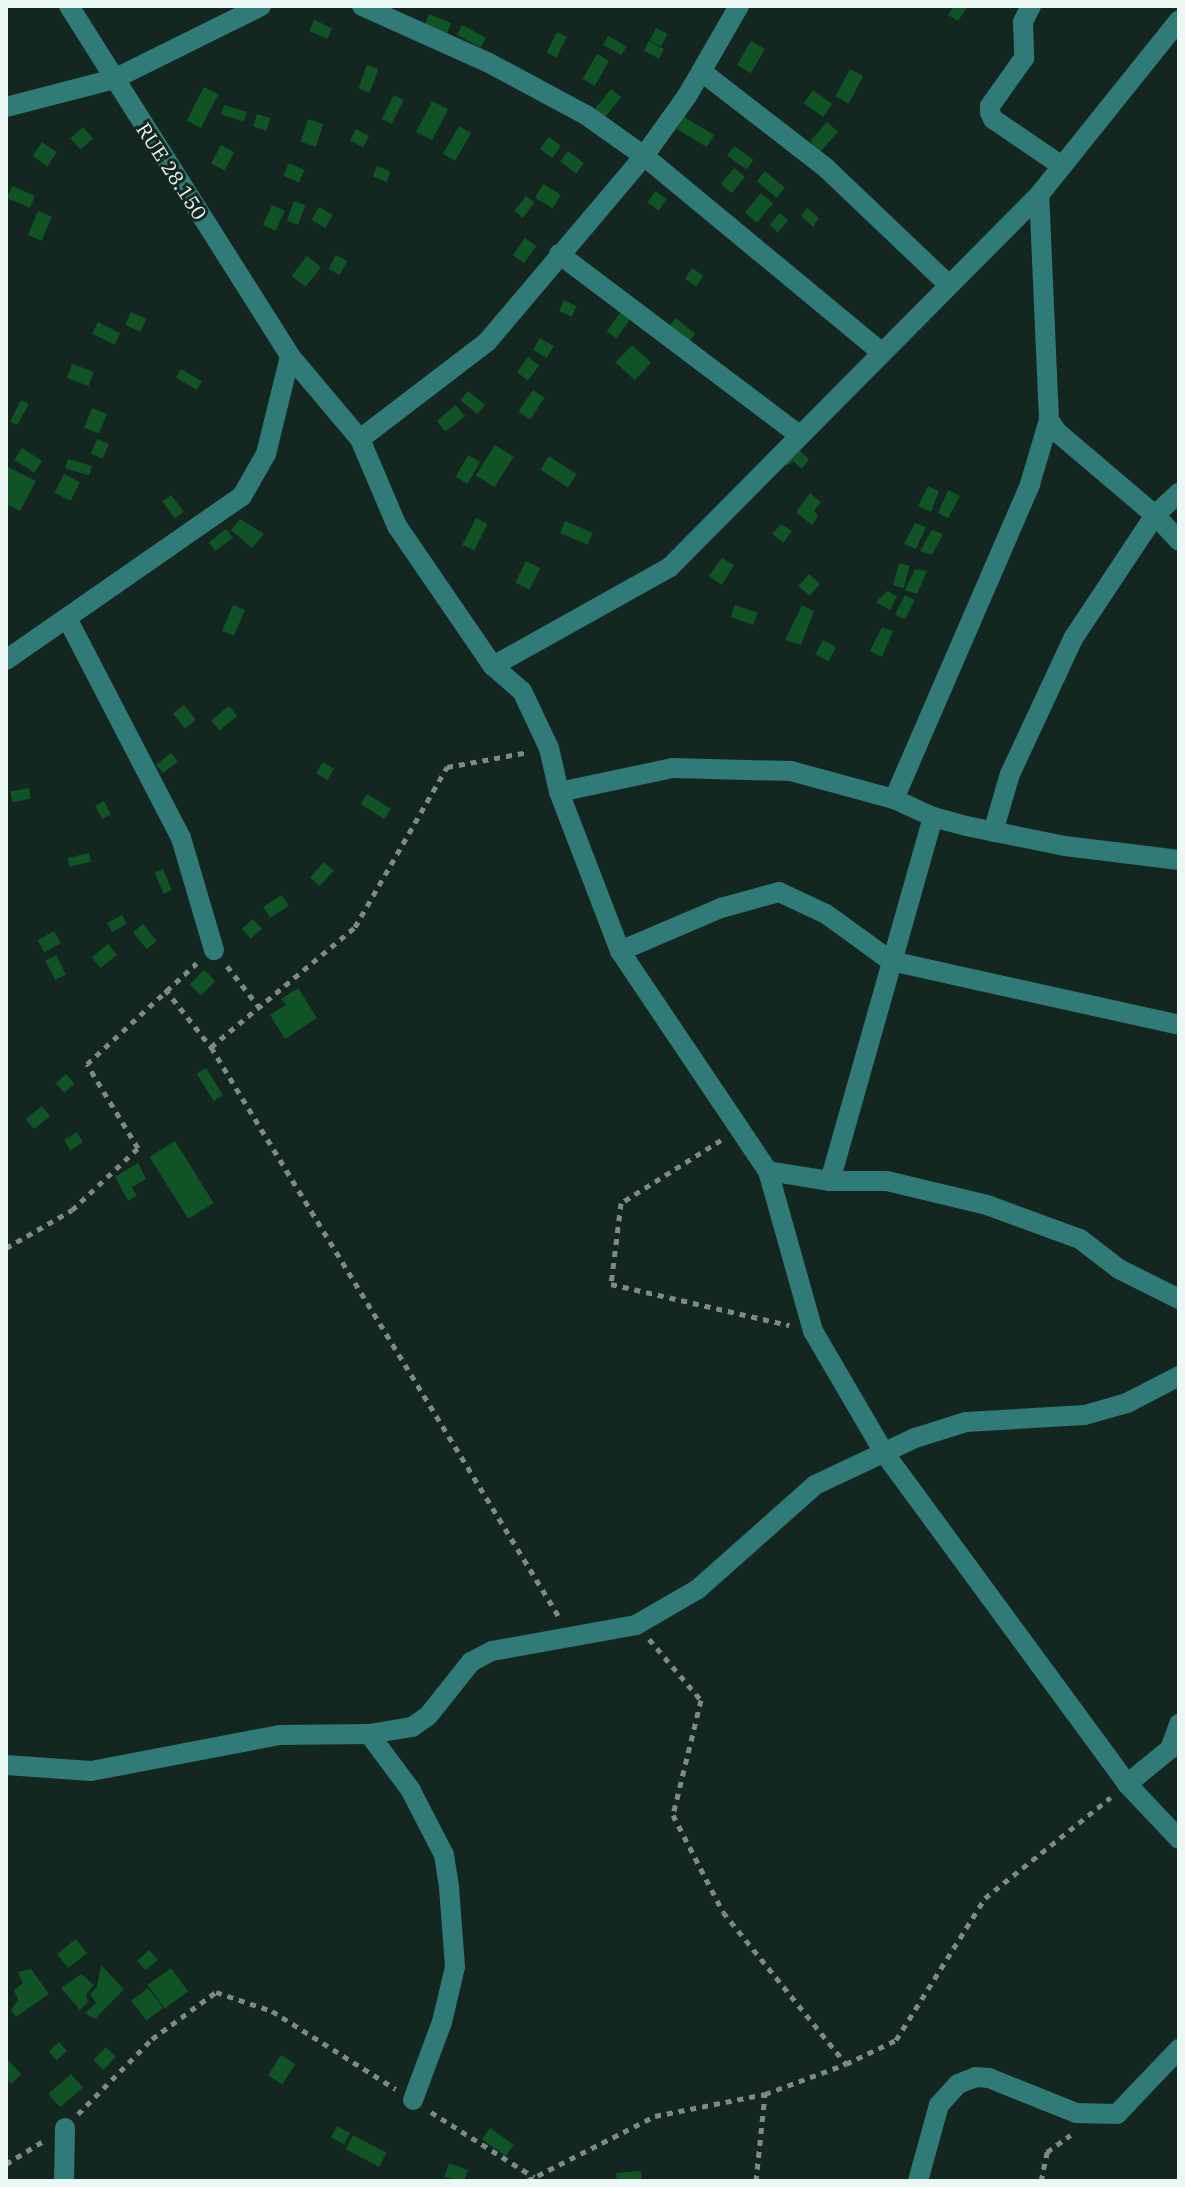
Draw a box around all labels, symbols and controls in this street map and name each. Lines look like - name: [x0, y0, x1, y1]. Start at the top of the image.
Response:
- street label: RUE 28.150: [132, 118, 212, 224]

